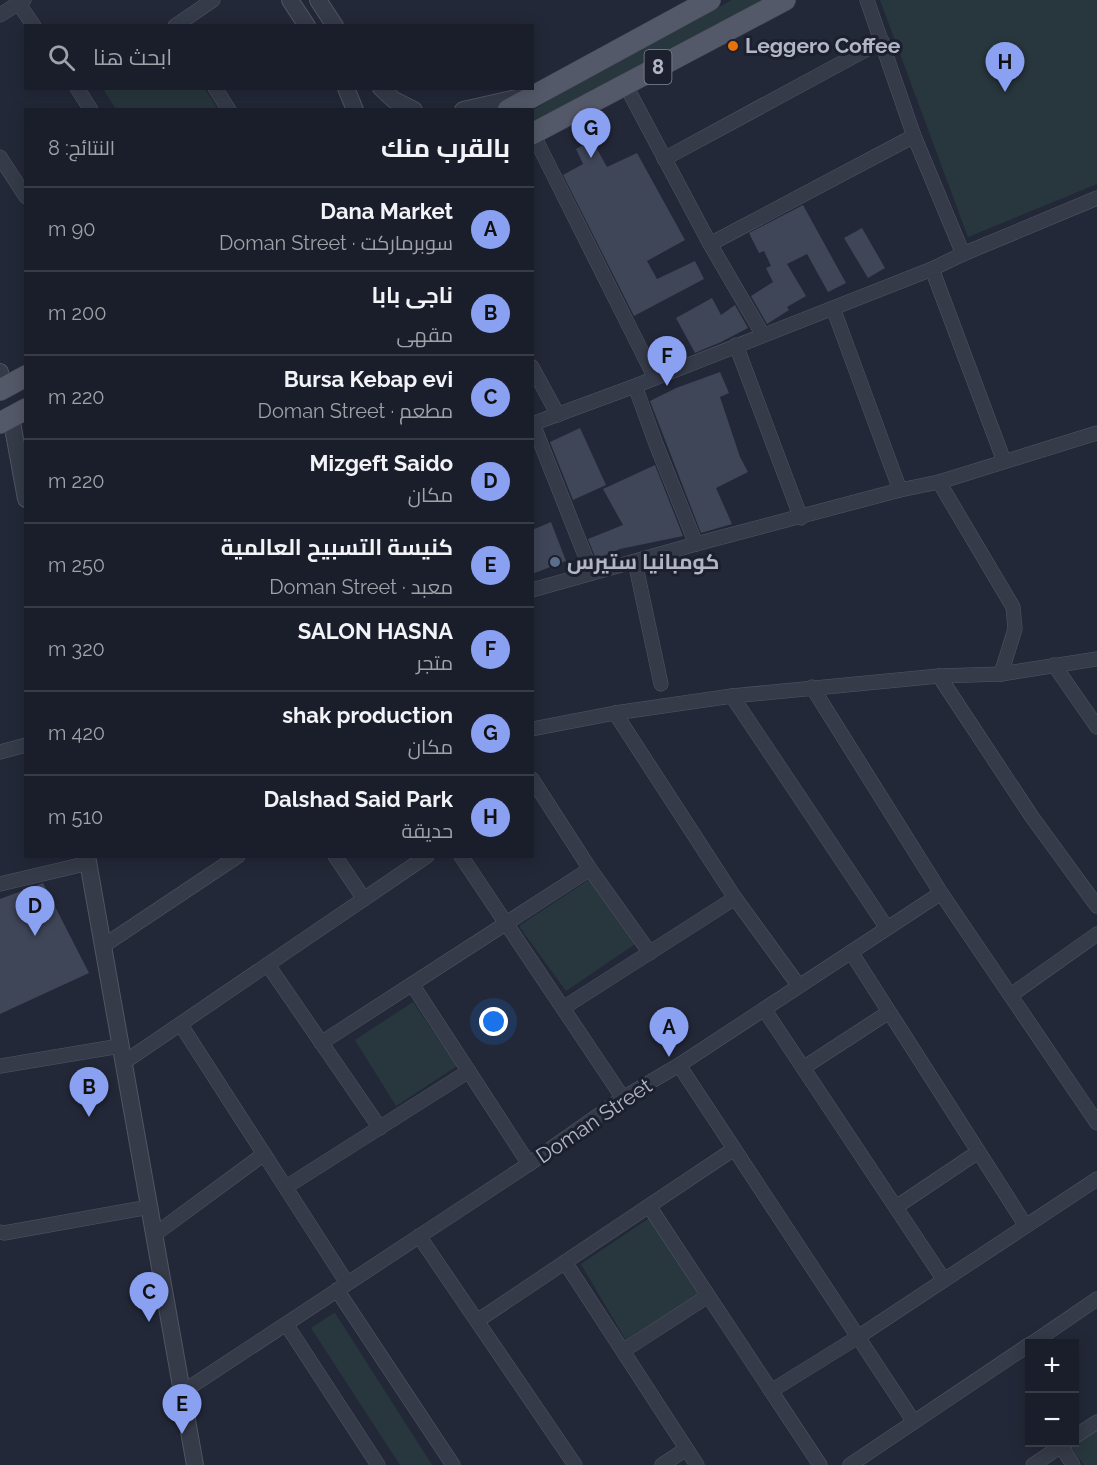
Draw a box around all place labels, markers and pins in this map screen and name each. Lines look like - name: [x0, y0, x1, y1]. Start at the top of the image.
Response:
- place label: Leggero Coffee: [745, 33, 901, 58]
- marker: Leggero Coffee: [726, 39, 740, 53]
- pin: H: [986, 42, 1024, 92]
- pin: G: [572, 108, 610, 158]
- pin: F: [648, 336, 686, 386]
- place label: كومبانيا ستيرس: [567, 549, 720, 575]
- marker: كومبانيا ستيرس: [548, 555, 562, 569]
- pin: D: [15, 886, 54, 936]
- pin: A: [650, 1008, 688, 1057]
- pin: B: [70, 1068, 109, 1117]
- pin: C: [130, 1272, 168, 1322]
- pin: E: [162, 1384, 201, 1434]

